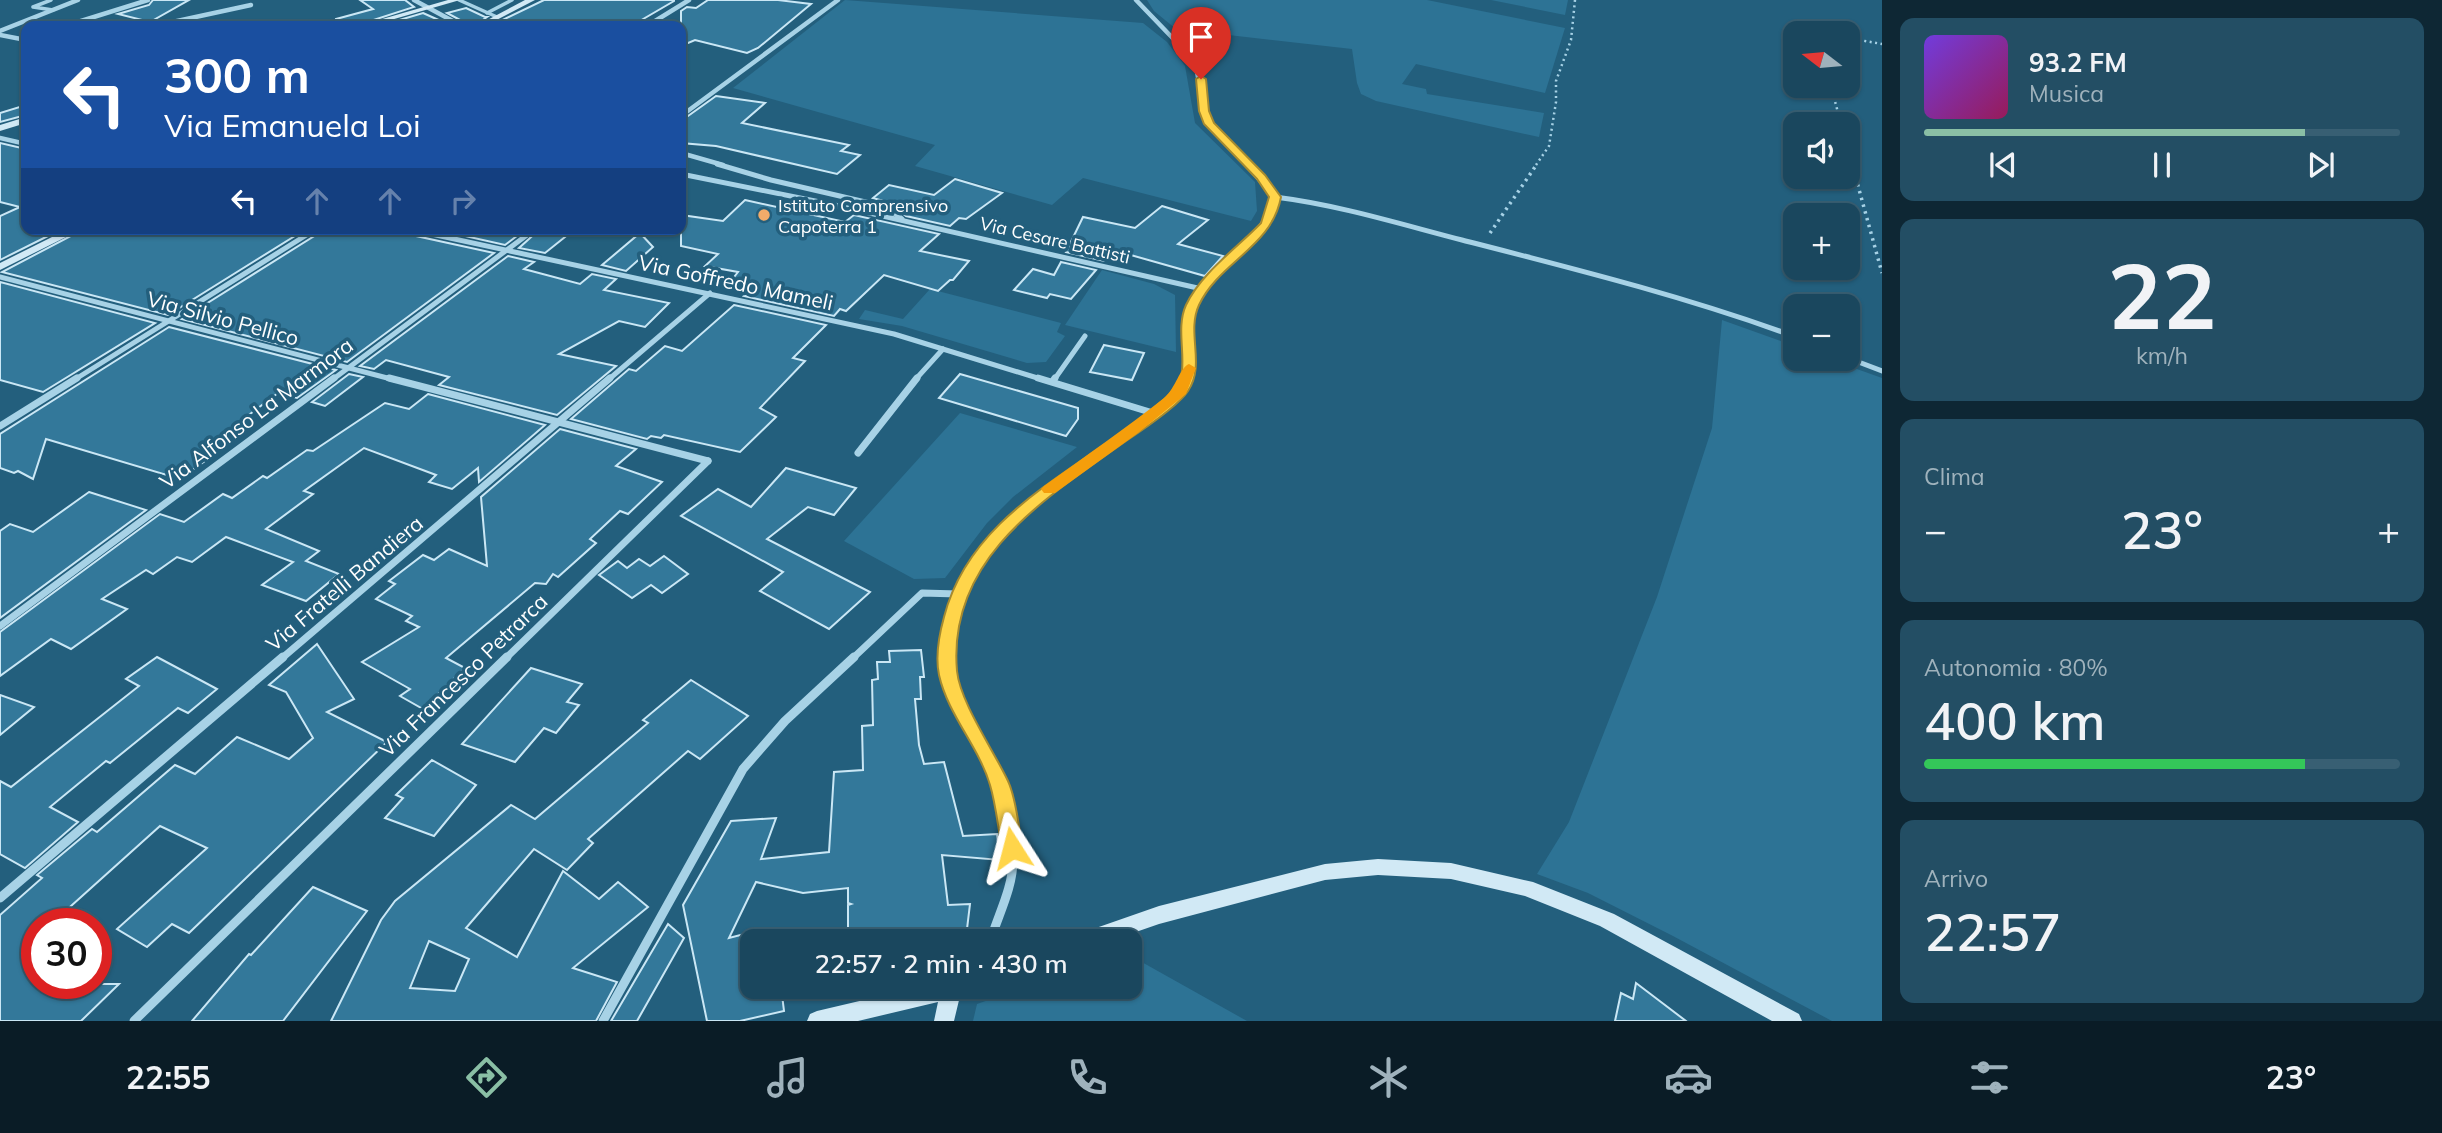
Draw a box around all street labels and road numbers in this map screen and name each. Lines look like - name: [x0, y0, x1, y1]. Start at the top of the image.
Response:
- street label: Via Cesare Battisti: [978, 212, 1132, 268]
- street label: Via Goffredo Mameli: [636, 249, 836, 315]
- street label: Via Silvio Pellico: [144, 285, 302, 351]
- street label: Via Alfonso La Marmora: [154, 332, 358, 494]
- street label: Via Fratelli Bandiera: [260, 510, 428, 656]
- street label: Via Francesco Petrarca: [373, 588, 553, 762]

